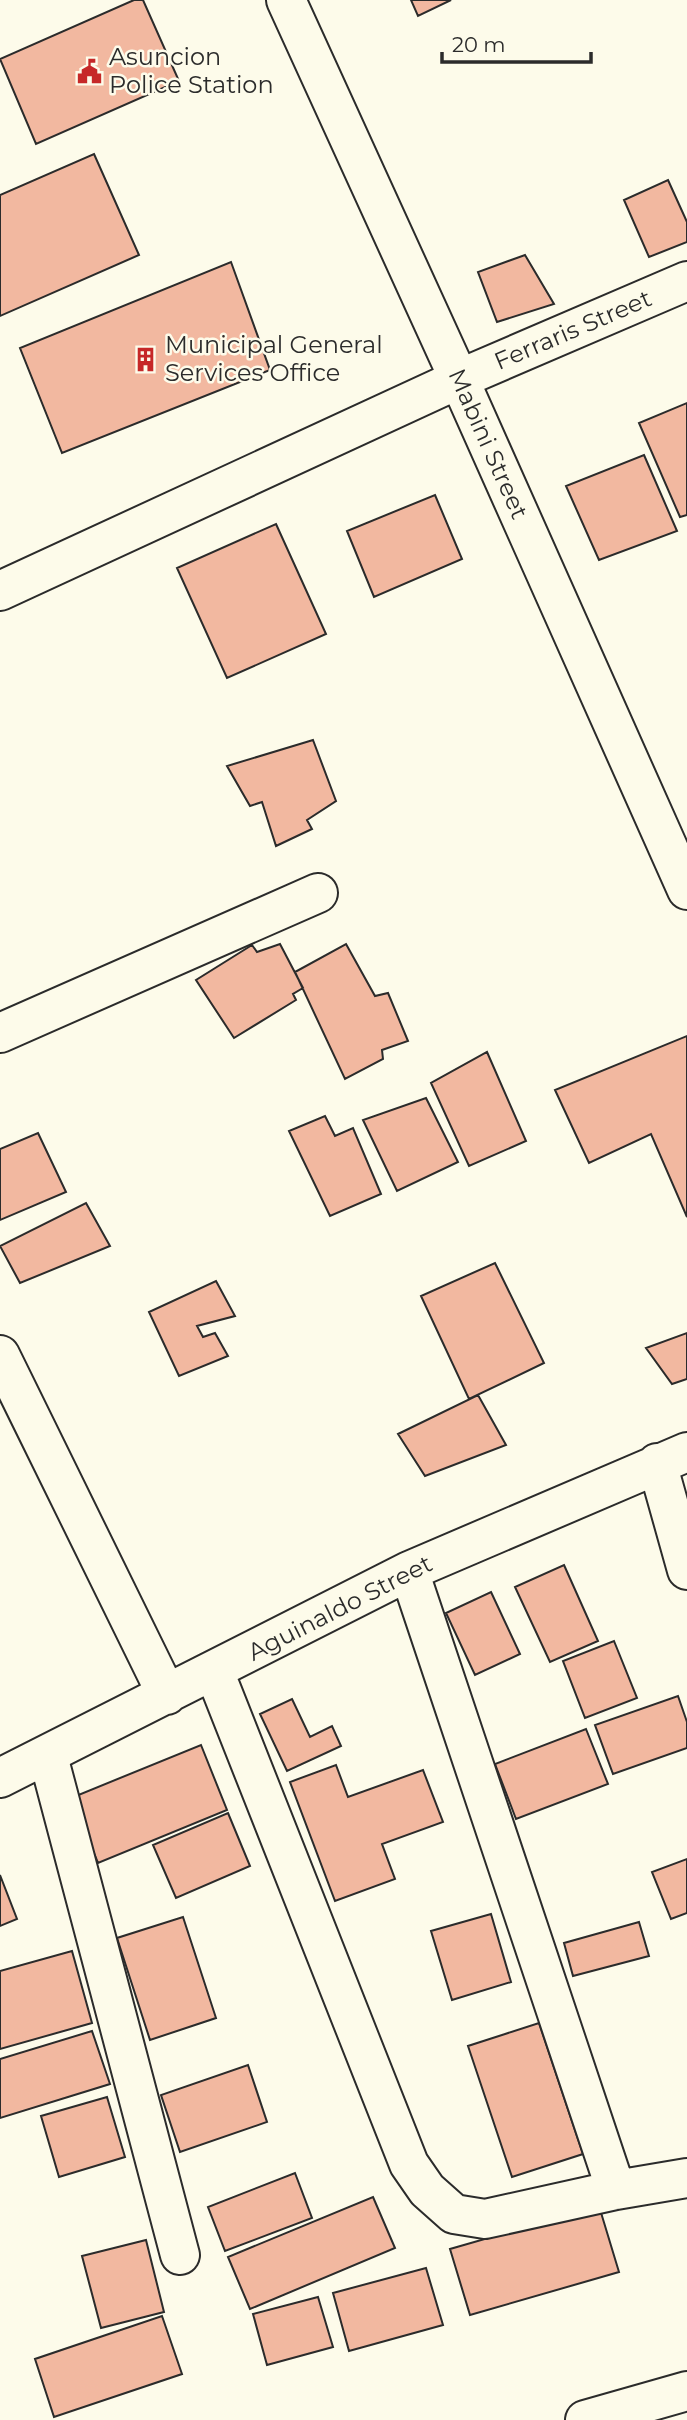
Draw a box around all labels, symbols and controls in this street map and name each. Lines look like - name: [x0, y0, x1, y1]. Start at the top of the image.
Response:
- scale bar: [442, 21, 591, 65]
- text: 20 m: [452, 32, 506, 57]
- place label: Asuncion Police Station: [109, 42, 274, 99]
- public building icon: Asuncion Police Station: [75, 57, 103, 85]
- street label: Ferraris Street: [490, 283, 656, 376]
- place label: Municipal General Services Office: [165, 330, 383, 387]
- building icon: Municipal General Services Office: [131, 345, 159, 373]
- street label: Mabini Street: [442, 364, 535, 524]
- street label: Aguinaldo Street: [243, 1548, 437, 1667]

